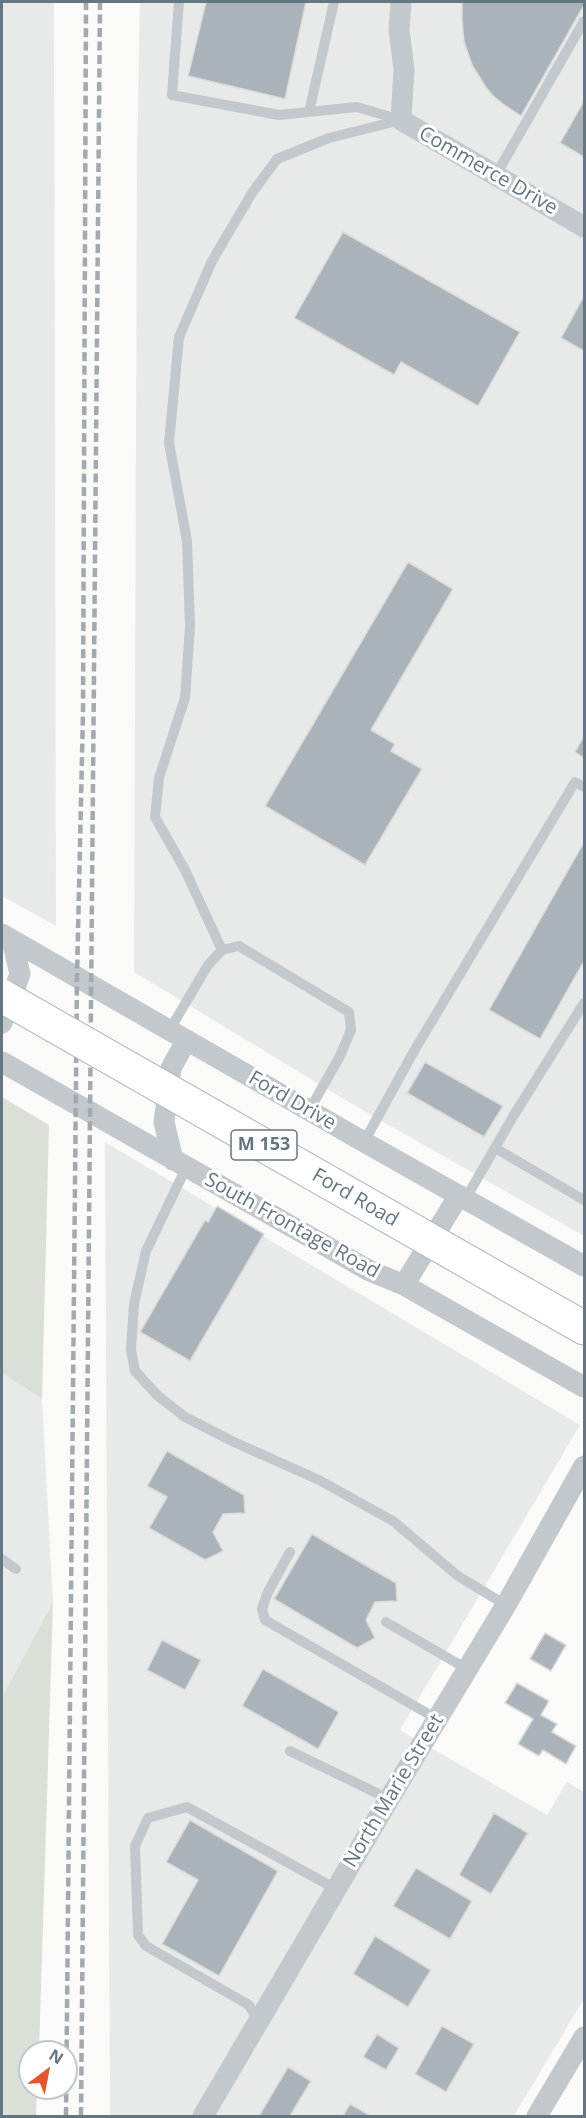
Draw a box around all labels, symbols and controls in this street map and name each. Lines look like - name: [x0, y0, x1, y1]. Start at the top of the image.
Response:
- street label: Commerce Drive: [414, 122, 562, 220]
- street label: Ford Drive: [244, 1066, 340, 1136]
- road number: M 153: [231, 1130, 297, 1160]
- street label: Ford Road: [308, 1164, 402, 1232]
- street label: South Frontage Road: [201, 1168, 383, 1284]
- street label: North Marie Street: [339, 1710, 449, 1872]
- north arrow: [18, 2040, 78, 2100]
- text: N: [45, 2044, 68, 2069]

